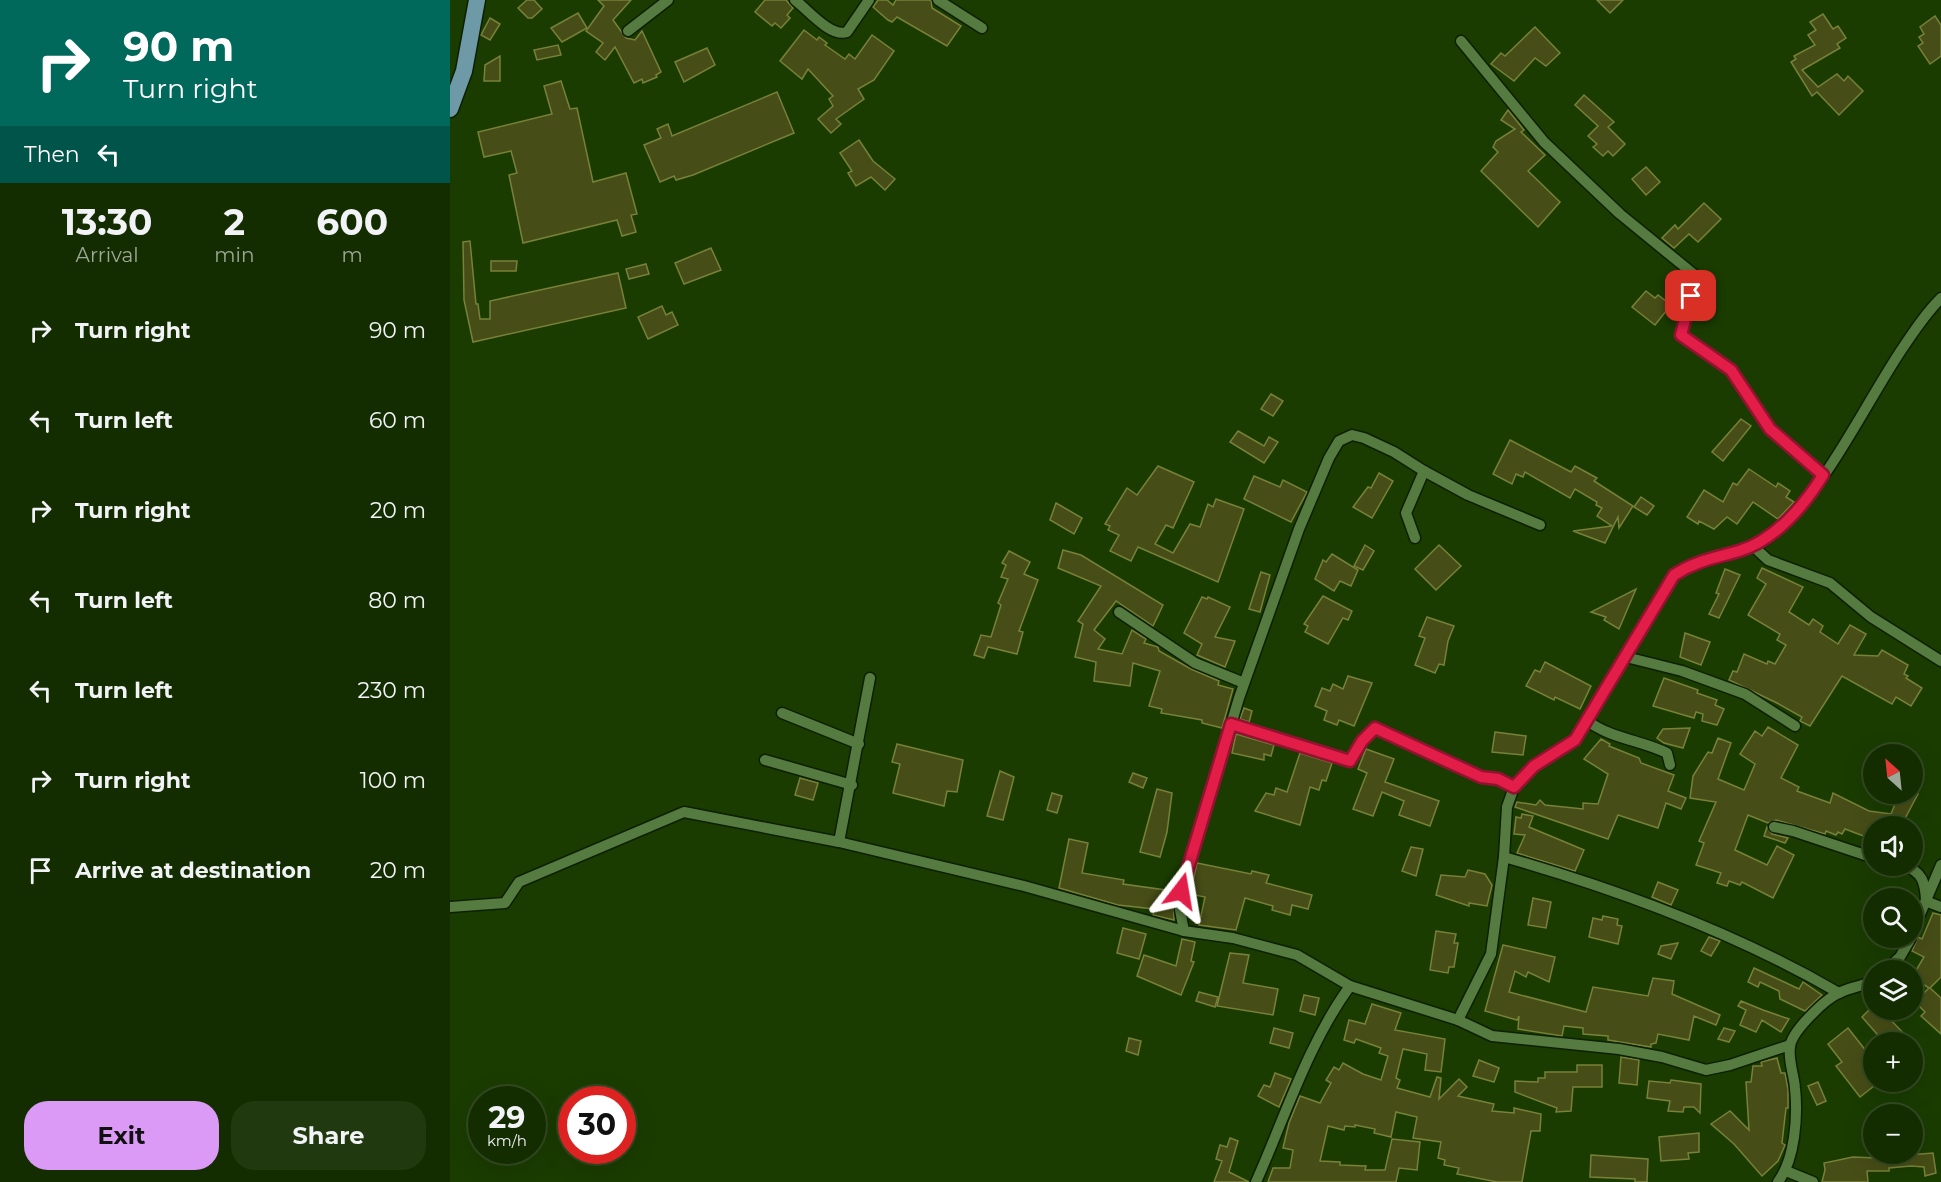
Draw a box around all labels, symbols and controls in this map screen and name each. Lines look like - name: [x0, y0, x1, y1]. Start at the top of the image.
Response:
- text: 90 m: [123, 20, 234, 72]
- icon: right: [24, 24, 102, 102]
- text: Turn right: [123, 72, 258, 105]
- icon: left: [92, 138, 125, 171]
- text: Then: [24, 141, 80, 168]
- text: 13:30: [62, 200, 152, 244]
- text: 2: [224, 200, 245, 244]
- text: 600: [316, 200, 388, 244]
- text: Arrival: [76, 243, 139, 267]
- text: min: [214, 243, 254, 267]
- text: m: [342, 243, 363, 267]
- pin: [1665, 270, 1716, 321]
- icon: arrive: [1674, 279, 1707, 312]
- icon: right: [24, 314, 57, 347]
- text: Turn right: [75, 317, 190, 344]
- text: 90 m: [369, 317, 426, 344]
- icon: left: [24, 404, 57, 437]
- text: Turn left: [75, 407, 173, 434]
- text: 60 m: [369, 407, 426, 434]
- icon: right: [24, 494, 57, 527]
- text: Turn right: [75, 497, 190, 524]
- text: 20 m: [370, 497, 426, 524]
- icon: left: [24, 584, 57, 617]
- text: Turn left: [75, 587, 173, 614]
- text: 80 m: [368, 587, 426, 614]
- icon: left: [24, 674, 57, 707]
- text: Turn left: [75, 677, 173, 704]
- text: 230 m: [357, 677, 426, 704]
- north arrow: [1863, 744, 1923, 804]
- map controls: [1863, 744, 1923, 1164]
- icon: right: [24, 764, 57, 797]
- text: Turn right: [75, 767, 190, 794]
- text: 100 m: [360, 767, 426, 794]
- button: sound: [1863, 816, 1923, 876]
- icon: arrive: [24, 854, 57, 887]
- text: Arrive at destination: [75, 857, 311, 884]
- text: 20 m: [370, 857, 426, 884]
- position arrow: [1149, 859, 1213, 923]
- button: search: [1863, 888, 1923, 948]
- button: layers: [1863, 960, 1923, 1020]
- button: +: [1863, 1032, 1923, 1092]
- speed limit sign: 30: [558, 1086, 636, 1164]
- text: 29: [489, 1099, 525, 1136]
- button: Exit: [24, 1101, 219, 1170]
- button: Share: [231, 1101, 426, 1170]
- button: −: [1863, 1104, 1923, 1164]
- text: km/h: [487, 1131, 527, 1150]

